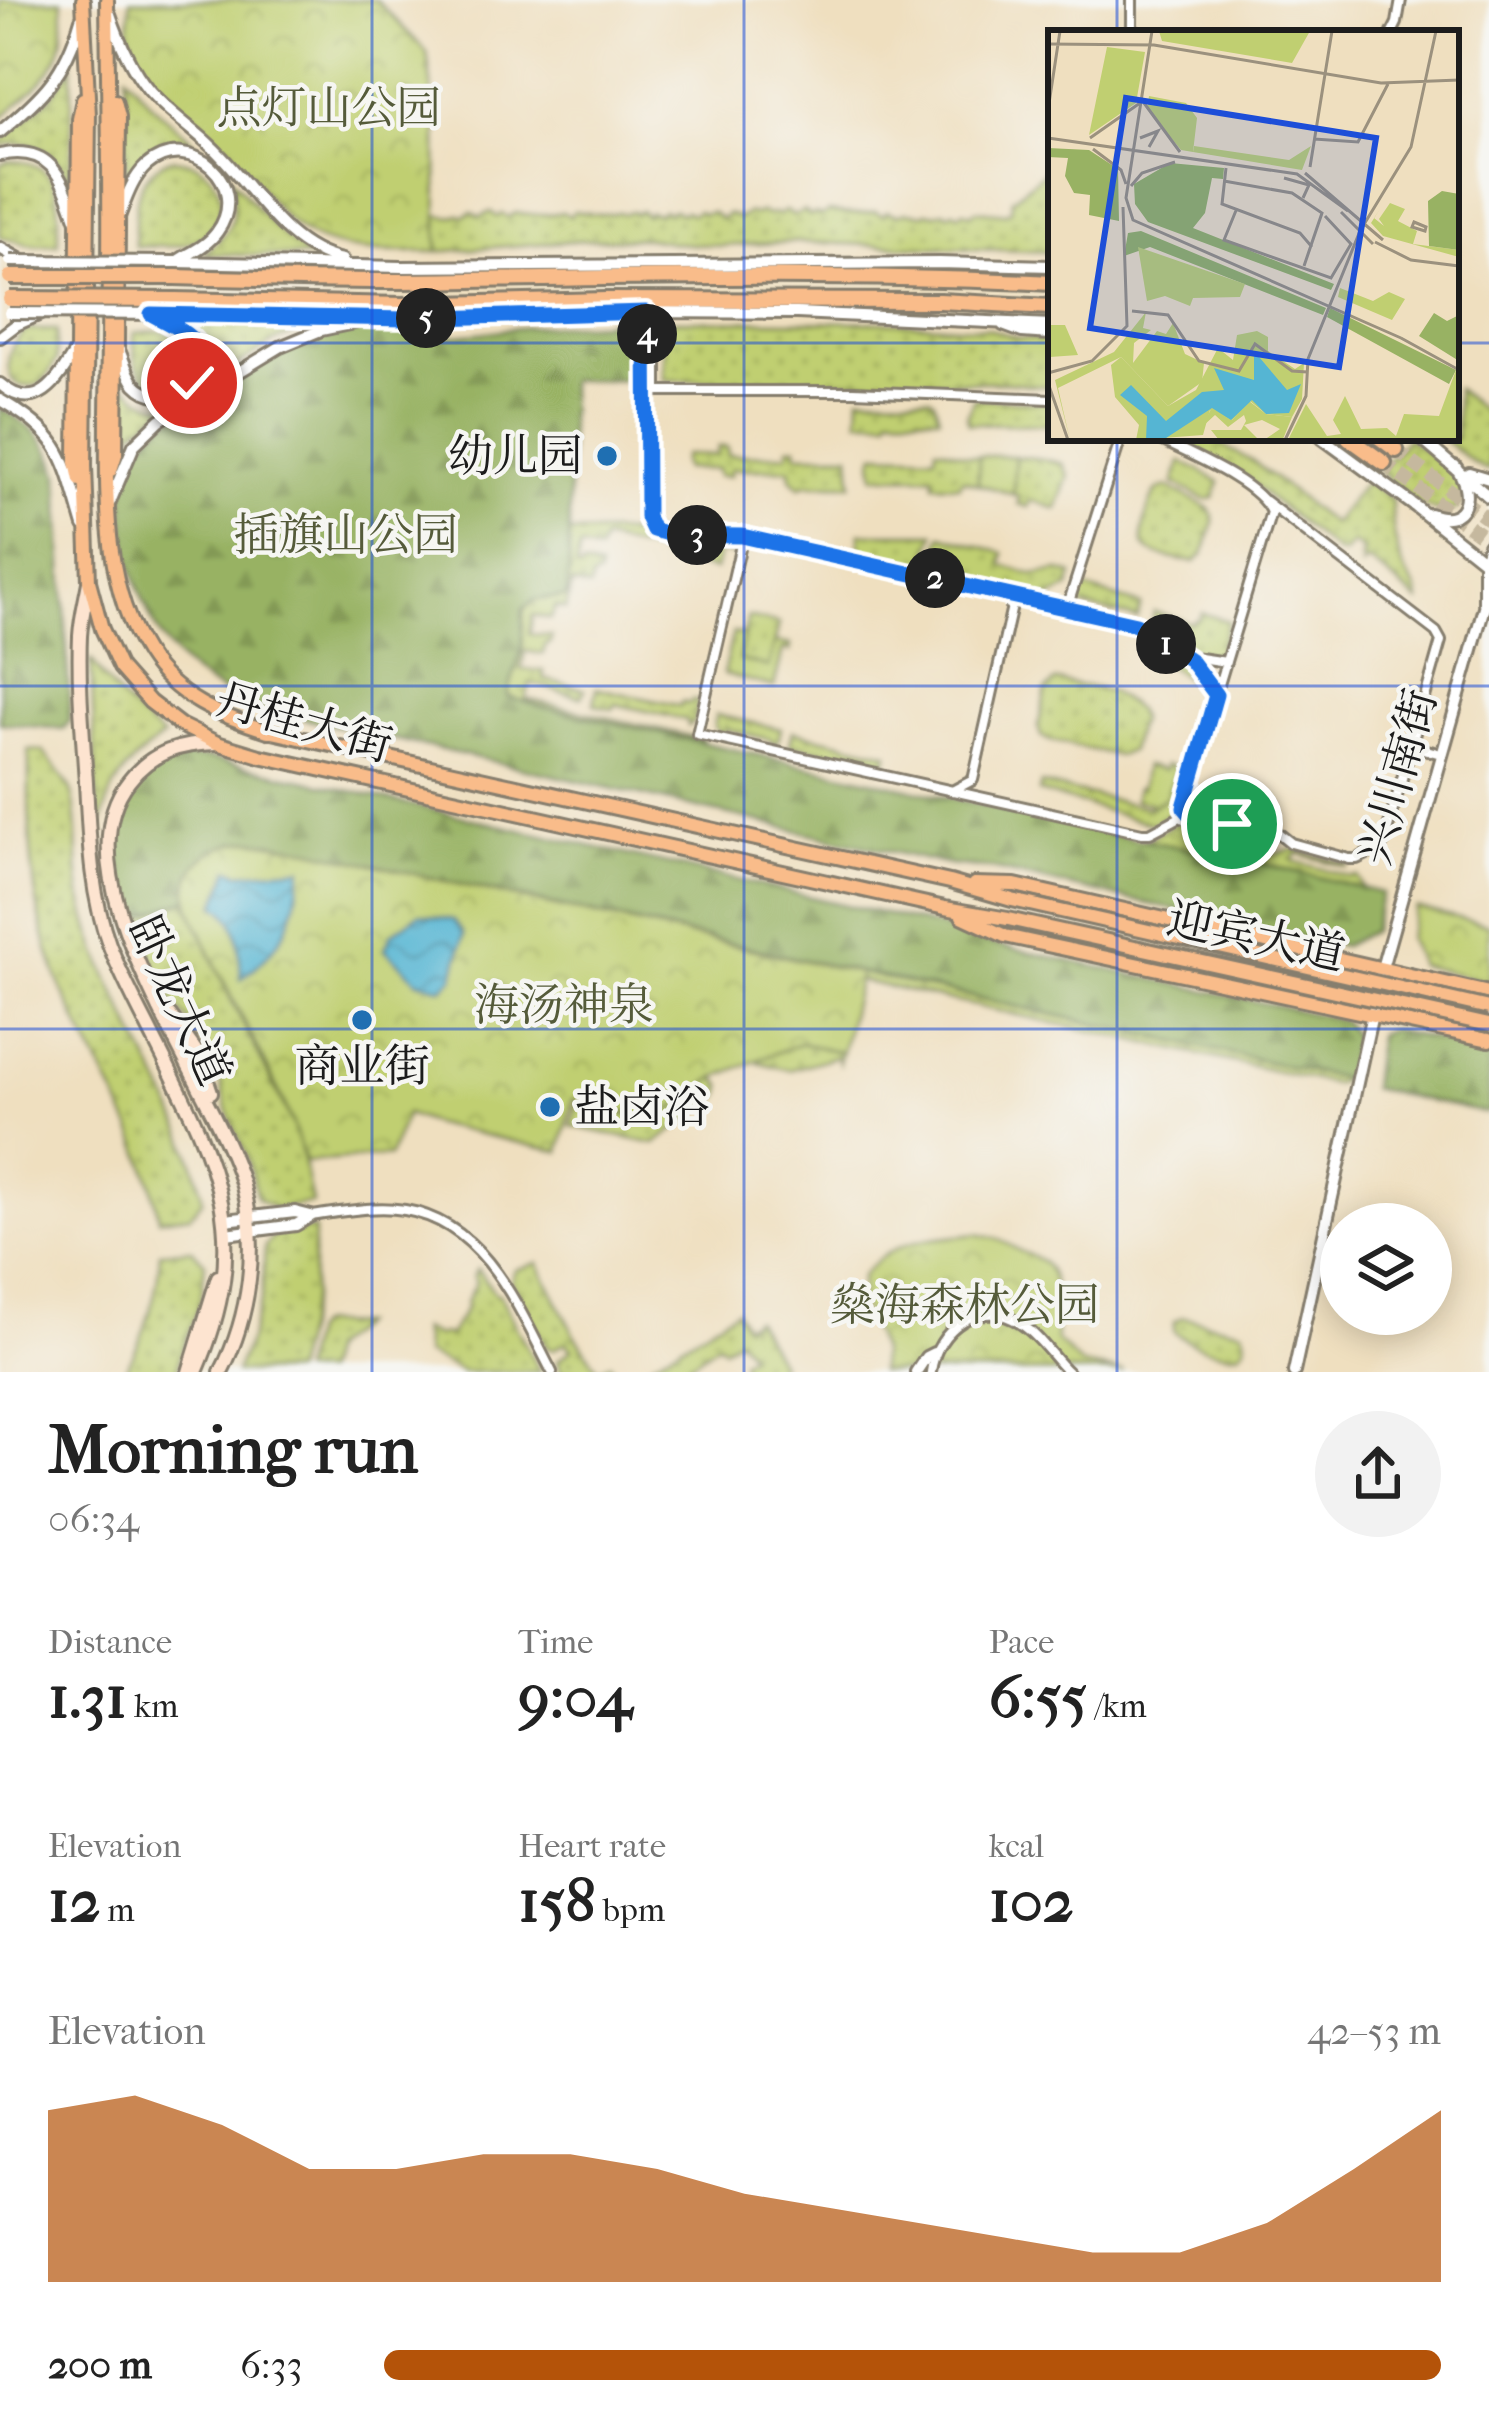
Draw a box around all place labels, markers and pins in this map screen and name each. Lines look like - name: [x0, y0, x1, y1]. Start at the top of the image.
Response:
- pin: 5: [396, 288, 456, 348]
- pin: 4: [617, 304, 677, 364]
- pin: [141, 332, 243, 434]
- place label: 幼儿园: [448, 430, 583, 483]
- marker: 幼儿园: [594, 443, 620, 469]
- pin: 3: [667, 505, 727, 565]
- pin: 2: [905, 548, 965, 608]
- pin: 1: [1136, 614, 1196, 674]
- pin: [1181, 773, 1283, 875]
- marker: 商业街: [349, 1007, 375, 1033]
- place label: 商业街: [294, 1040, 430, 1093]
- place label: 盐卤浴: [574, 1081, 709, 1134]
- marker: 盐卤浴: [537, 1094, 563, 1120]

